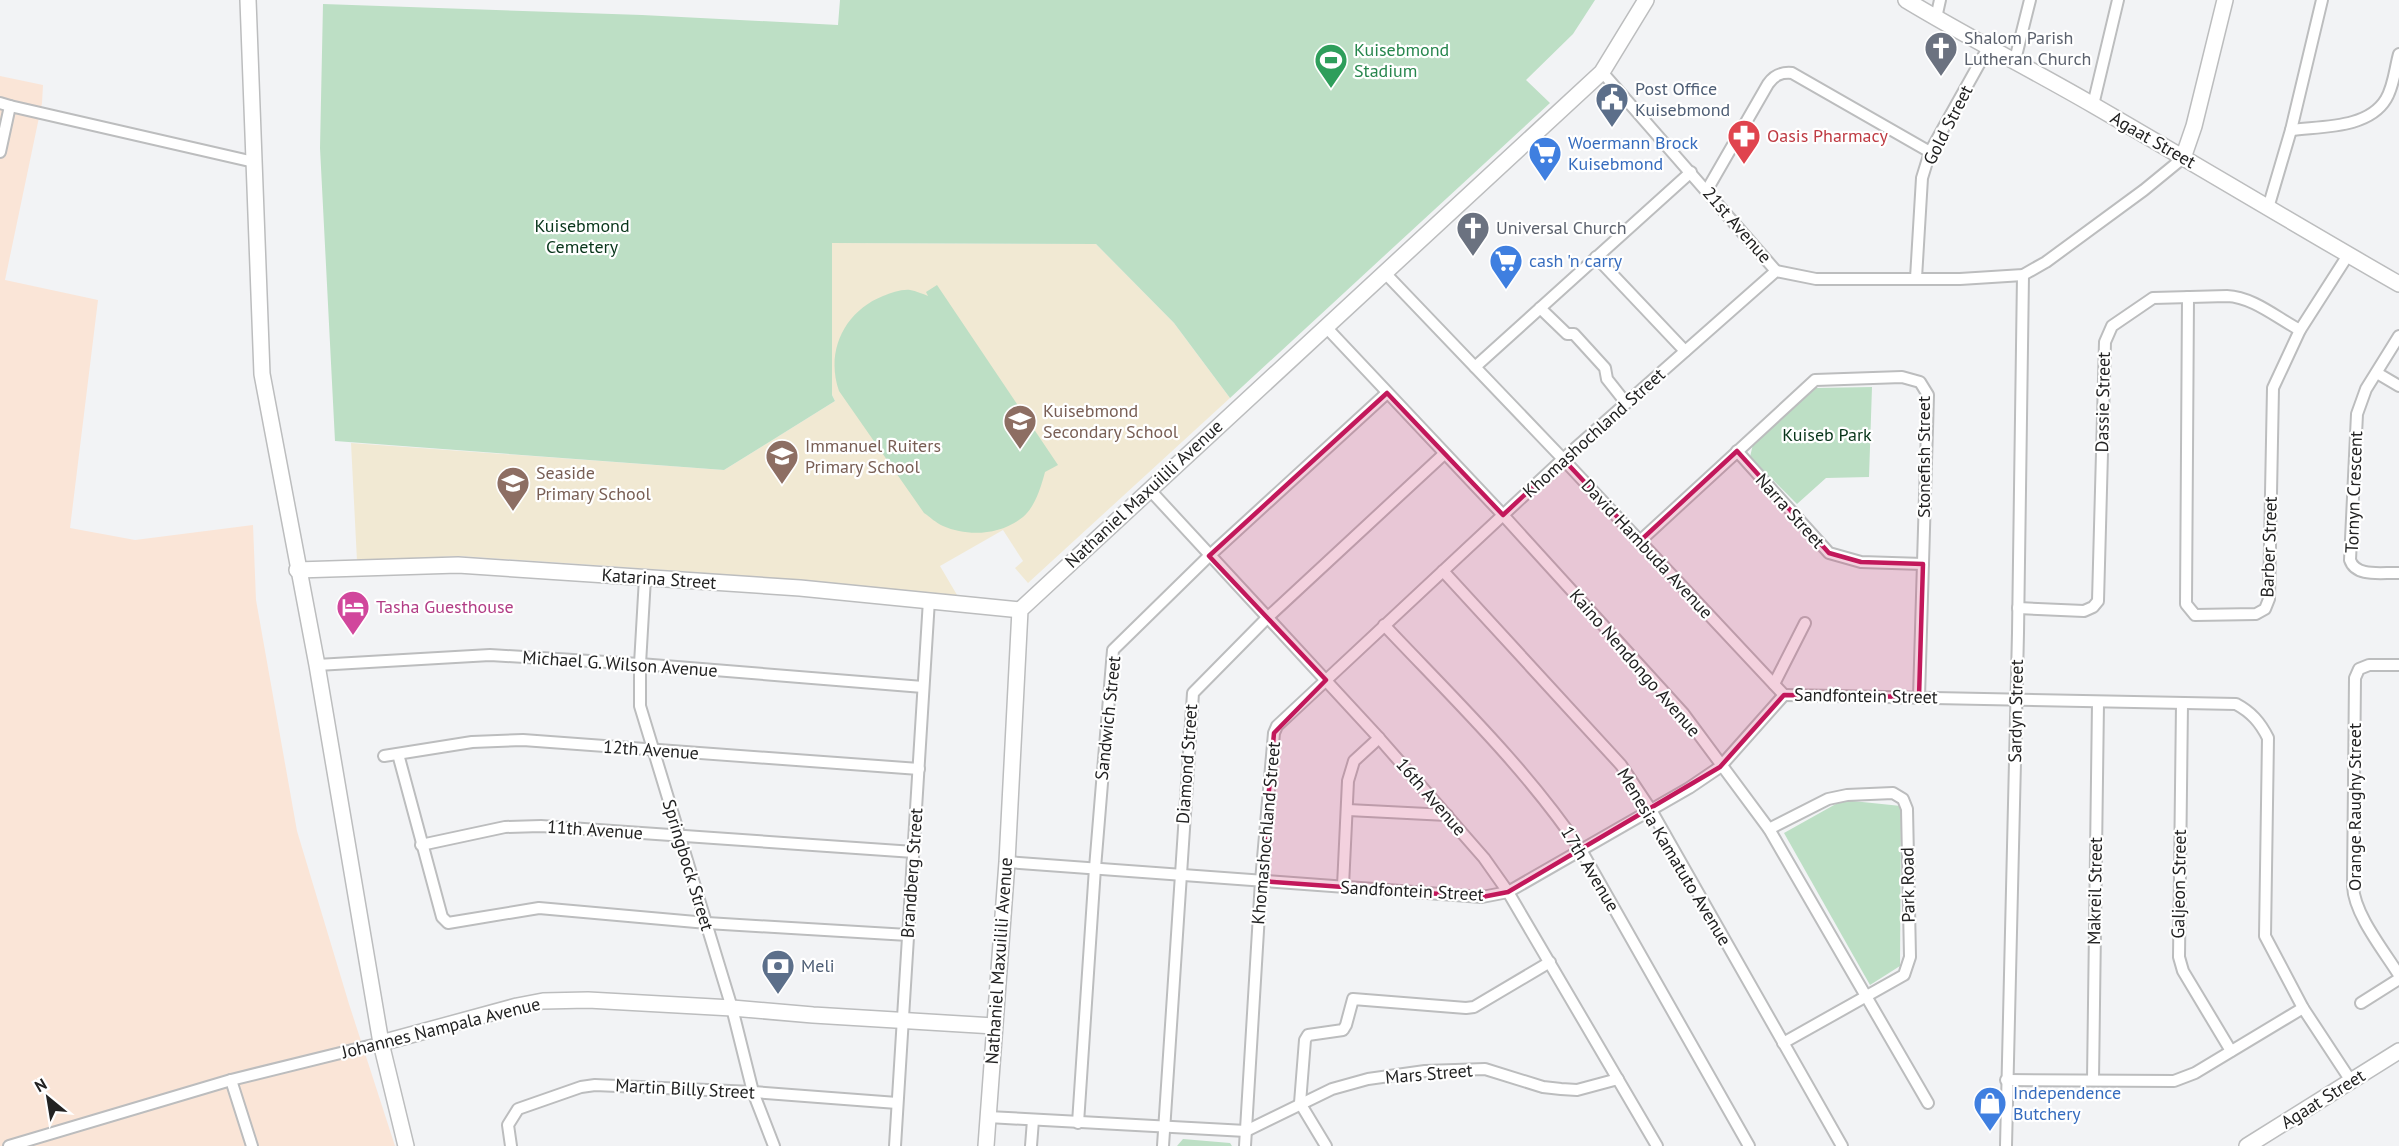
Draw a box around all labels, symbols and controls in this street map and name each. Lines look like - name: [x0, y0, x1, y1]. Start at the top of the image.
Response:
- place label: Shalom Parish Lutheran Church: [1964, 26, 2091, 70]
- church icon: Shalom Parish Lutheran Church: [1923, 30, 1959, 77]
- place label: Kuisebmond Stadium: [1354, 38, 1449, 82]
- sports icon: Kuisebmond Stadium: [1313, 42, 1349, 89]
- place label: Post Office Kuisebmond: [1635, 77, 1730, 121]
- public building icon: Post Office Kuisebmond: [1594, 81, 1630, 128]
- street label: Gold Street: [1918, 81, 1977, 168]
- street label: Agaat Street: [2106, 106, 2200, 173]
- pharmacy icon: Oasis Pharmacy: [1726, 118, 1762, 165]
- place label: Oasis Pharmacy: [1767, 124, 1888, 147]
- place label: Woermann Brock Kuisebmond: [1568, 131, 1698, 175]
- supermarket icon: Woermann Brock Kuisebmond: [1527, 135, 1563, 182]
- street label: 21st Avenue: [1698, 182, 1777, 268]
- church icon: Universal Church: [1455, 210, 1491, 257]
- park label: Kuisebmond Cemetery: [534, 214, 630, 258]
- place label: Universal Church: [1496, 216, 1627, 239]
- supermarket icon: cash 'n carry: [1488, 243, 1524, 290]
- place label: cash 'n carry: [1529, 249, 1623, 272]
- street label: Dassie Street: [2090, 351, 2115, 452]
- street label: Khomashochland Street: [1518, 363, 1670, 503]
- street label: Stonefish Street: [1912, 396, 1935, 518]
- place label: Kuisebmond Secondary School: [1043, 399, 1179, 443]
- school or university icon: Kuisebmond Secondary School: [1002, 403, 1038, 450]
- street label: Nathaniel Maxuilili Avenue: [1060, 415, 1227, 573]
- park label: Kuiseb Park: [1782, 423, 1872, 446]
- street label: Tornyn Crescent: [2340, 431, 2367, 553]
- place label: Immanuel Ruiters Primary School: [805, 434, 941, 478]
- school or university icon: Immanuel Ruiters Primary School: [764, 438, 800, 485]
- place label: Seaside Primary School: [536, 461, 651, 505]
- school or university icon: Seaside Primary School: [495, 465, 531, 512]
- street label: Narra Street: [1751, 468, 1830, 553]
- street label: David Hambuda Avenue: [1577, 474, 1718, 623]
- street label: Barber Street: [2255, 496, 2282, 598]
- street label: Katarina Street: [601, 563, 717, 594]
- street label: Kaino Nendongo Avenue: [1565, 584, 1706, 741]
- hotel icon: Tasha Guesthouse: [335, 589, 371, 636]
- place label: Tasha Guesthouse: [376, 595, 514, 618]
- street label: Michael G. Wilson Avenue: [522, 645, 718, 682]
- street label: Sandwich Street: [1090, 655, 1125, 781]
- street label: Sardyn Street: [2003, 659, 2028, 763]
- street label: Sandfontein Street: [1794, 683, 1938, 708]
- street label: Diamond Street: [1171, 703, 1202, 825]
- street label: Orange Raughy Street: [2343, 723, 2366, 891]
- street label: 12th Avenue: [602, 735, 700, 764]
- street label: Khomashochland Street: [1246, 741, 1285, 925]
- street label: 16th Avenue: [1391, 753, 1472, 840]
- street label: Menesia Kamatuto Avenue: [1612, 764, 1737, 950]
- street label: Springbock Street: [658, 796, 719, 933]
- street label: Brandberg Street: [895, 807, 928, 939]
- street label: 11th Avenue: [546, 815, 644, 844]
- street label: 17th Avenue: [1556, 822, 1625, 916]
- street label: Galjeon Street: [2166, 829, 2191, 939]
- street label: Makreil Street: [2082, 837, 2107, 945]
- street label: Park Road: [1895, 847, 1920, 923]
- street label: Nathaniel Maxuilili Avenue: [980, 857, 1017, 1065]
- street label: Sandfontein Street: [1340, 875, 1484, 906]
- bank icon: Meli: [760, 948, 796, 995]
- place label: Meli: [801, 954, 834, 977]
- street label: Johannes Nampala Avenue: [338, 992, 543, 1064]
- street label: Mars Street: [1384, 1058, 1474, 1089]
- street label: Agaat Street: [2276, 1064, 2369, 1133]
- north arrow: [18, 1068, 78, 1128]
- street label: Martin Billy Street: [615, 1073, 755, 1104]
- text: N: [31, 1074, 50, 1096]
- place label: Independence Butchery: [2013, 1081, 2121, 1125]
- shop icon: Independence Butchery: [1972, 1085, 2008, 1132]

